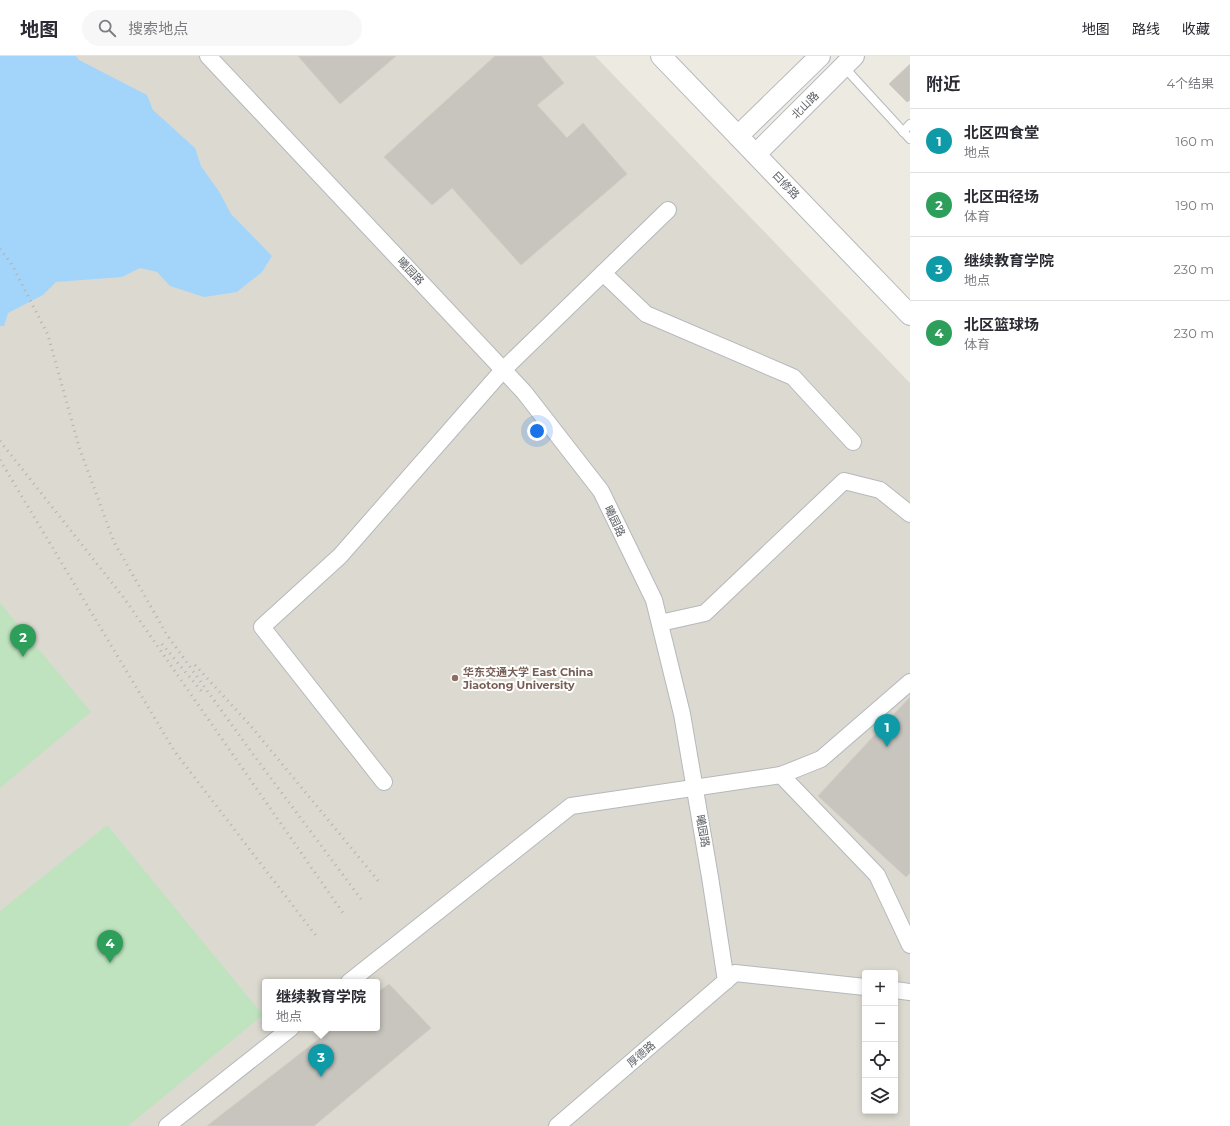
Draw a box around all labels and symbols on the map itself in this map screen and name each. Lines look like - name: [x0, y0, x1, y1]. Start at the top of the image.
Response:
- street label: 北山路: [788, 88, 822, 122]
- street label: 曰修路: [770, 168, 802, 202]
- street label: 曦园路: [395, 254, 427, 288]
- your location: [527, 421, 547, 441]
- street label: 曦园路: [601, 503, 629, 539]
- pin: 2: [10, 624, 36, 657]
- place label: 华东交通大学 East China Jiaotong University: [462, 665, 593, 692]
- marker: 华东交通大学 East China Jiaotong University: [450, 673, 460, 683]
- pin: 1: [874, 714, 900, 747]
- street label: 曦园路: [693, 814, 713, 848]
- pin: 4: [97, 930, 123, 963]
- street label: 厚德路: [624, 1038, 658, 1070]
- pin: 3: [308, 1044, 334, 1077]

